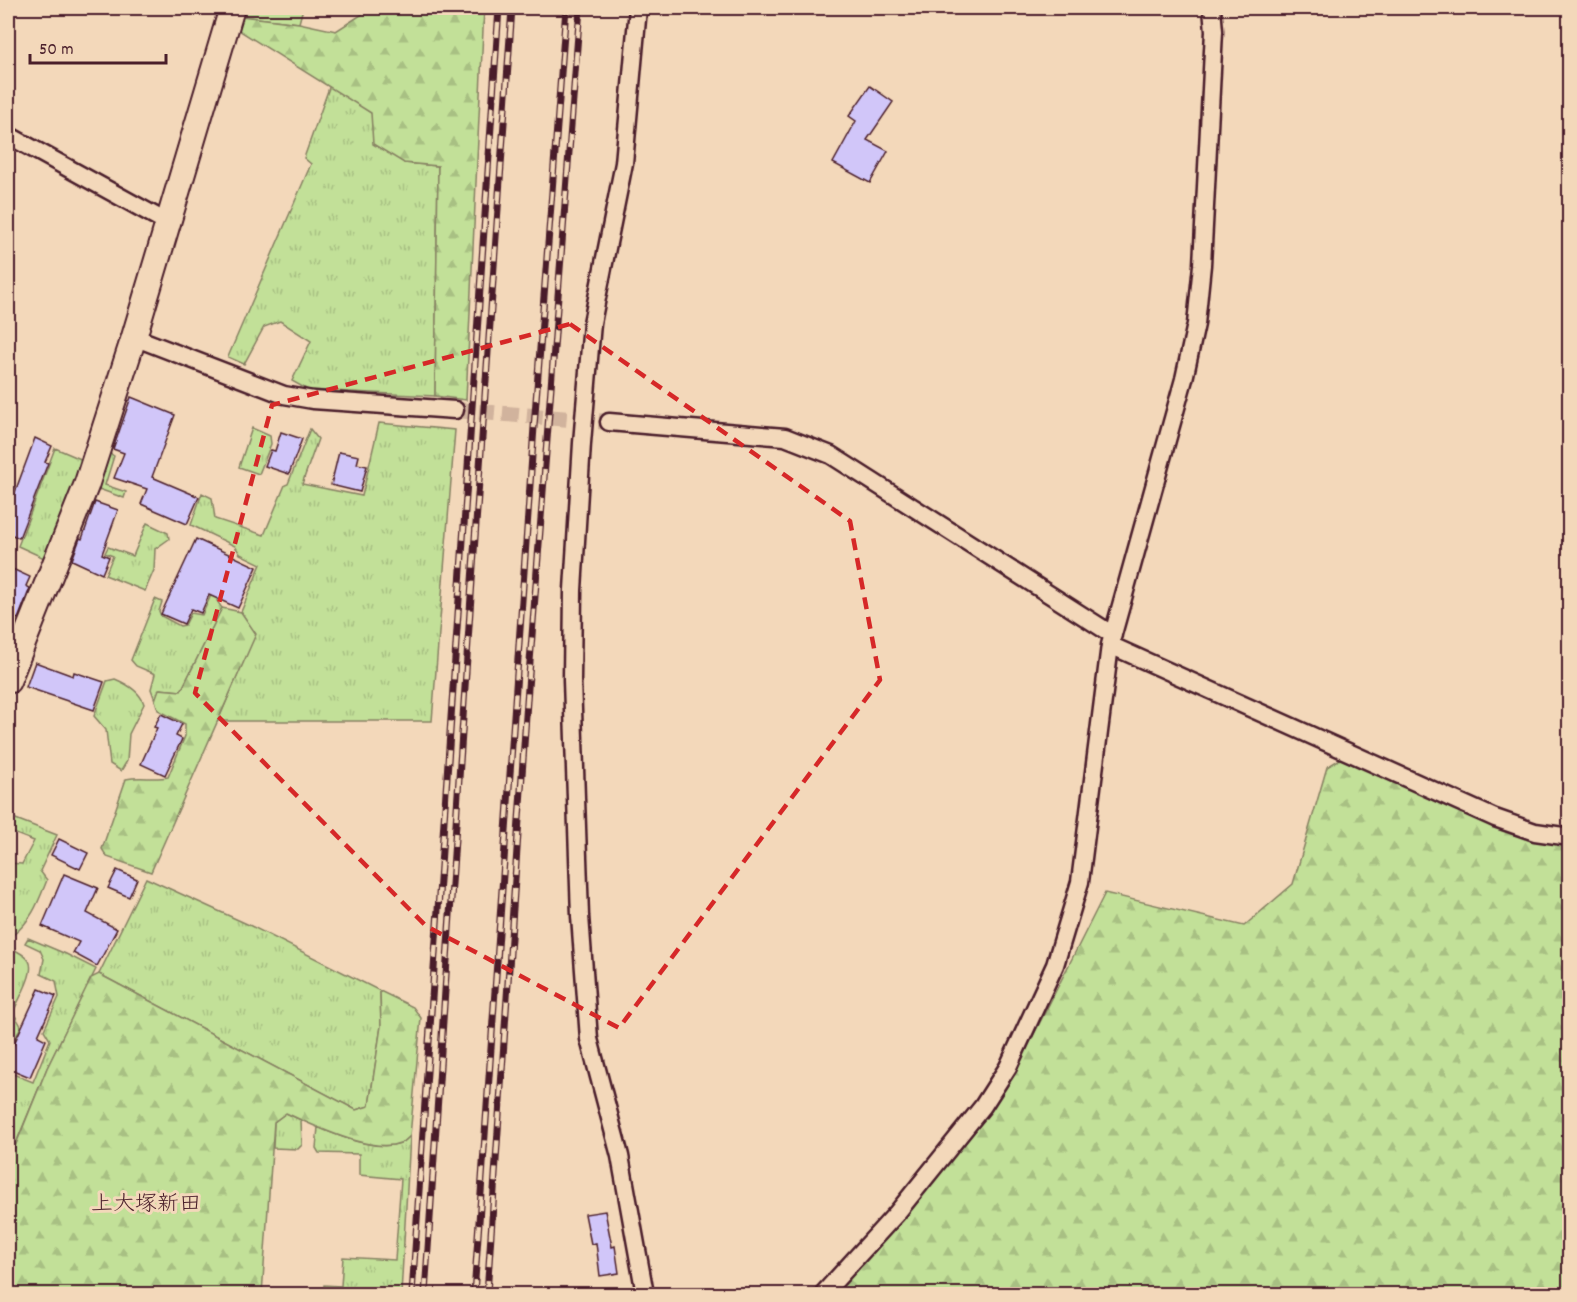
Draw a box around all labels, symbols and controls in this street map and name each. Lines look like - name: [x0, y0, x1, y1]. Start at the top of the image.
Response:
- scale bar: [30, 27, 166, 65]
- text: 50 m: [39, 38, 74, 63]
- district label: 上大塚新田: [91, 1190, 201, 1221]

